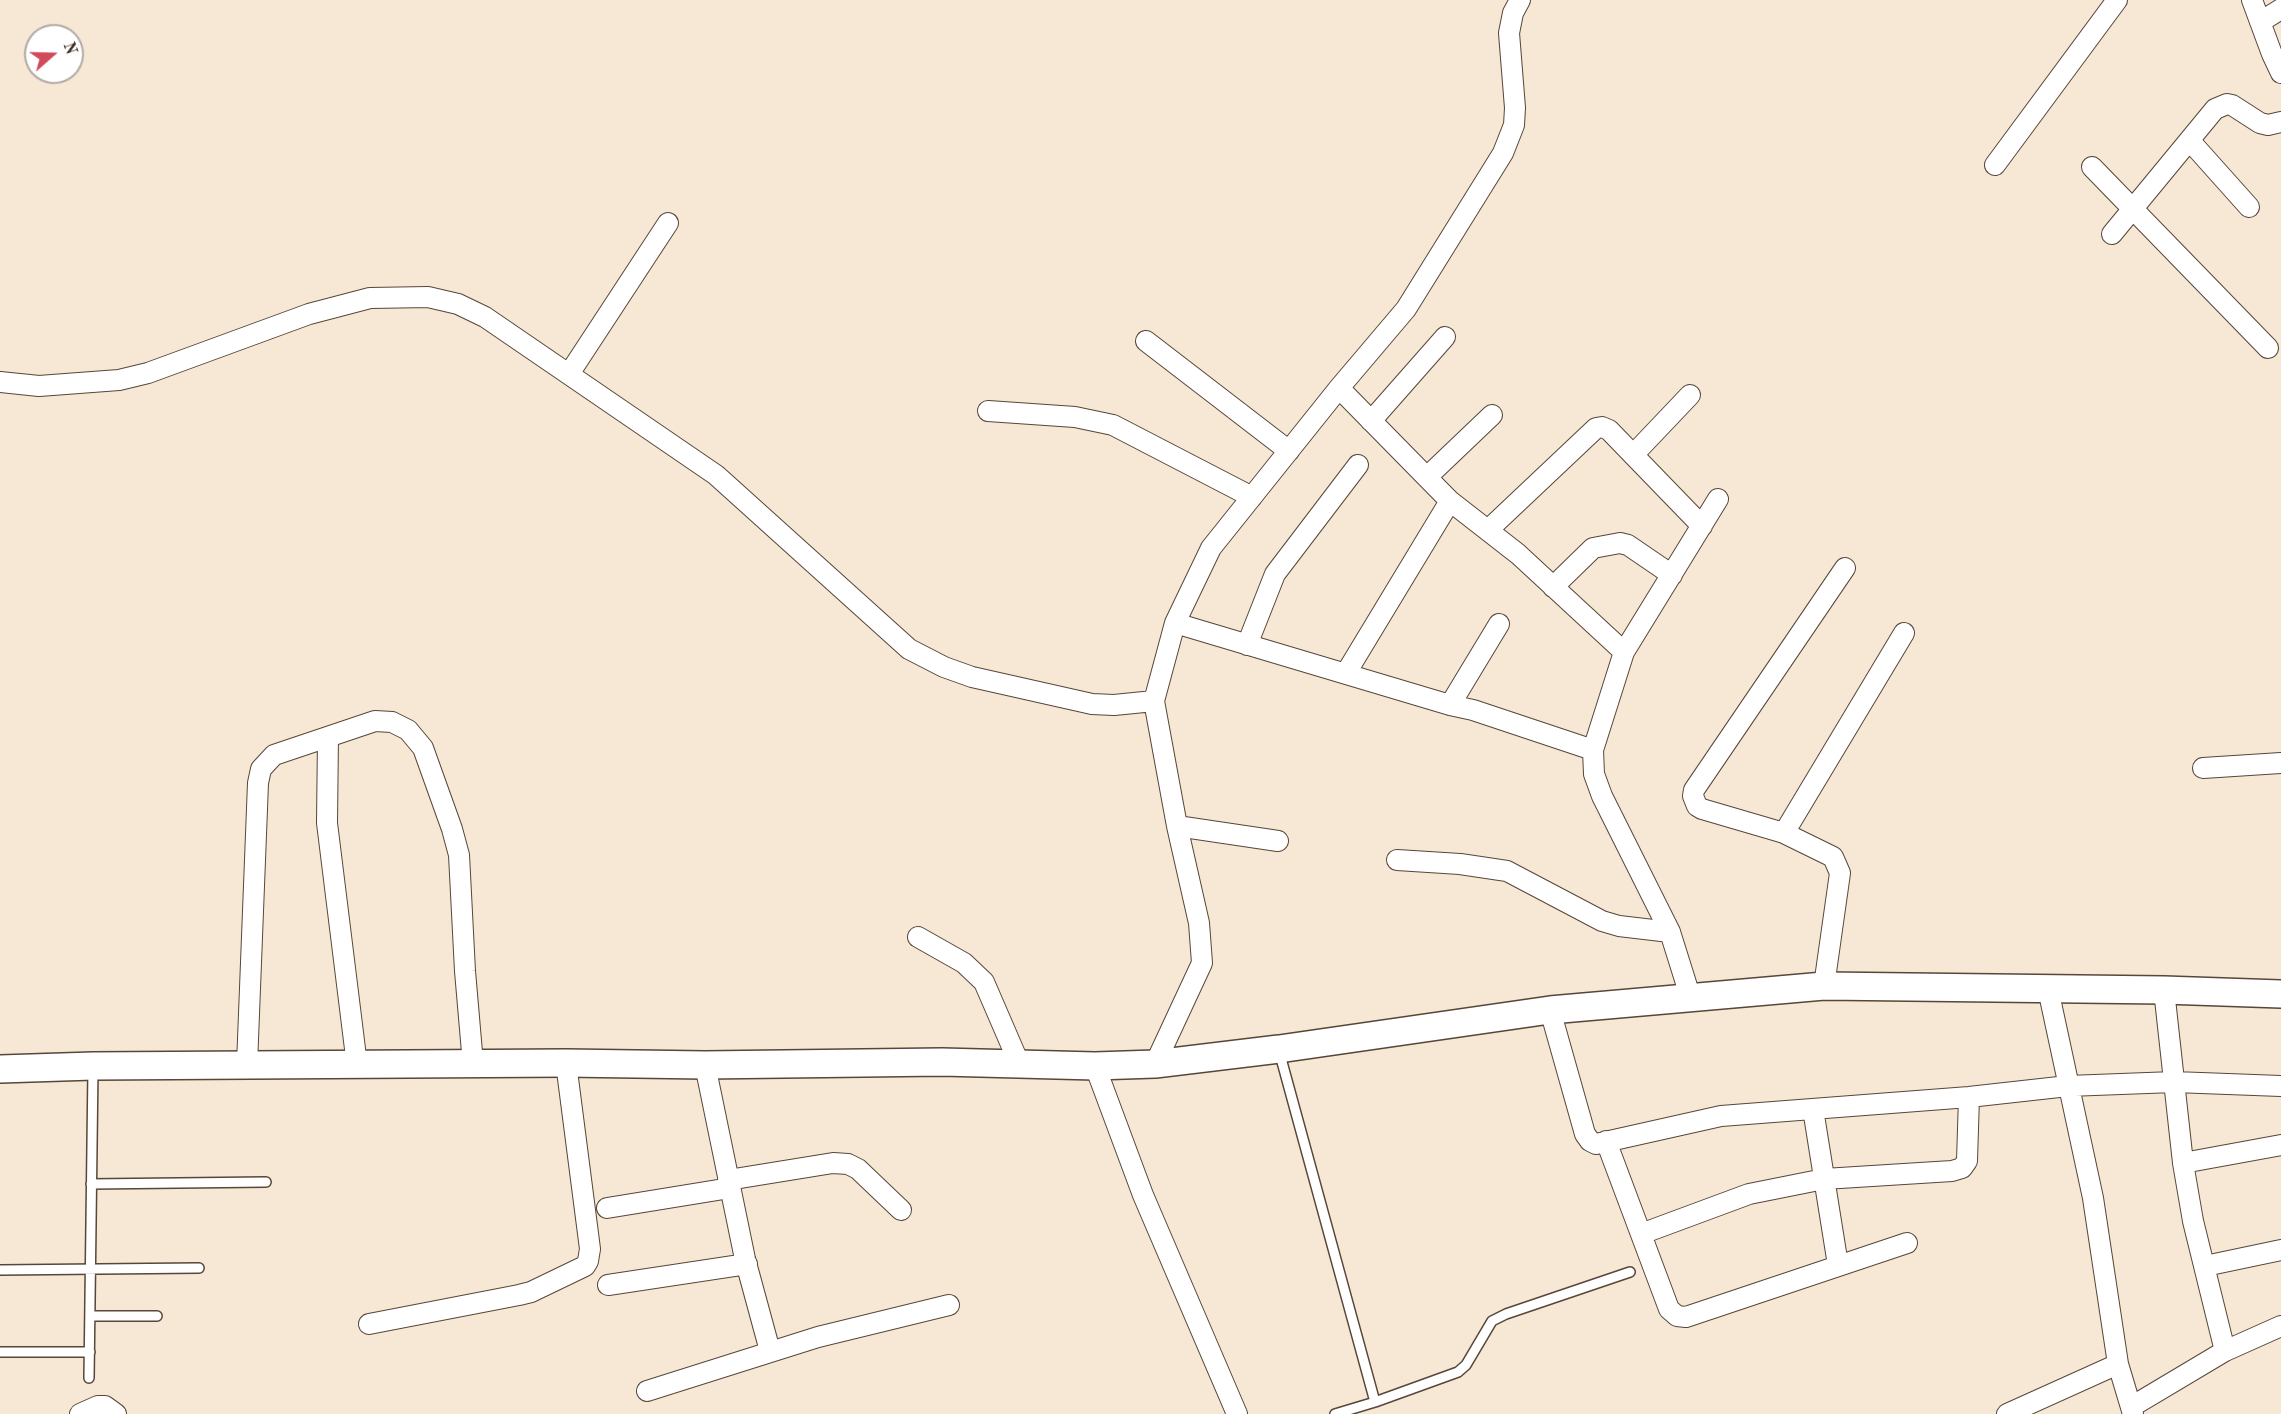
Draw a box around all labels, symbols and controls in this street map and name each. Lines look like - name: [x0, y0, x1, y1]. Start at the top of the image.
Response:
- north arrow: [24, 24, 84, 84]
- text: N: [59, 40, 79, 57]

